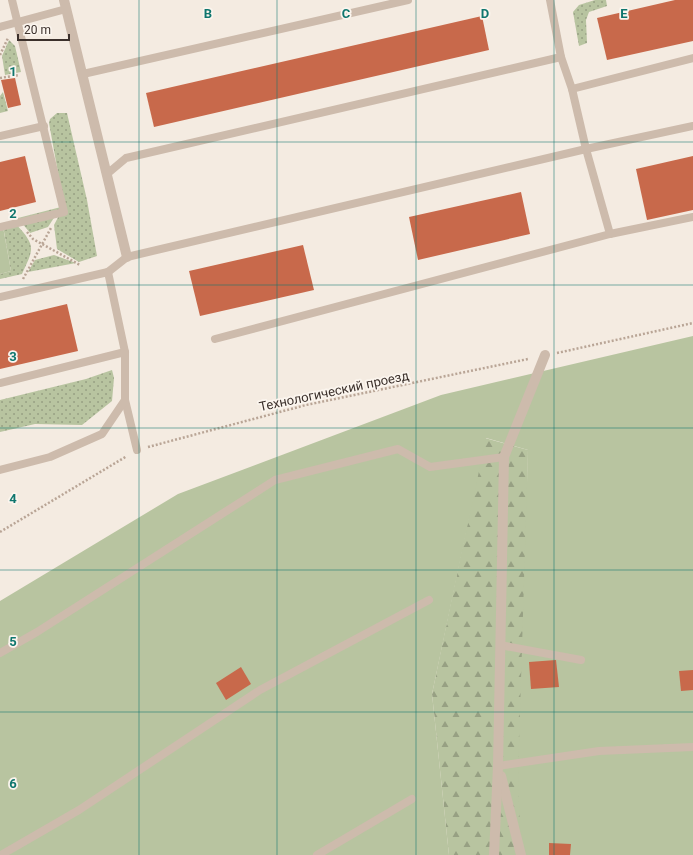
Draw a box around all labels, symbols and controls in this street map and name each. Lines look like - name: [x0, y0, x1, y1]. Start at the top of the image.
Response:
- text: B: [204, 6, 212, 21]
- text: C: [342, 6, 351, 21]
- text: D: [481, 6, 489, 21]
- text: E: [620, 6, 628, 21]
- scale bar: [18, 16, 69, 42]
- text: 20 m: [24, 23, 51, 37]
- text: 1: [9, 64, 17, 79]
- text: 2: [9, 206, 17, 221]
- text: 3: [9, 349, 17, 364]
- street label: Технологический проезд: [258, 368, 410, 414]
- text: 4: [9, 491, 17, 506]
- text: 5: [9, 634, 17, 649]
- text: 6: [9, 776, 17, 791]

